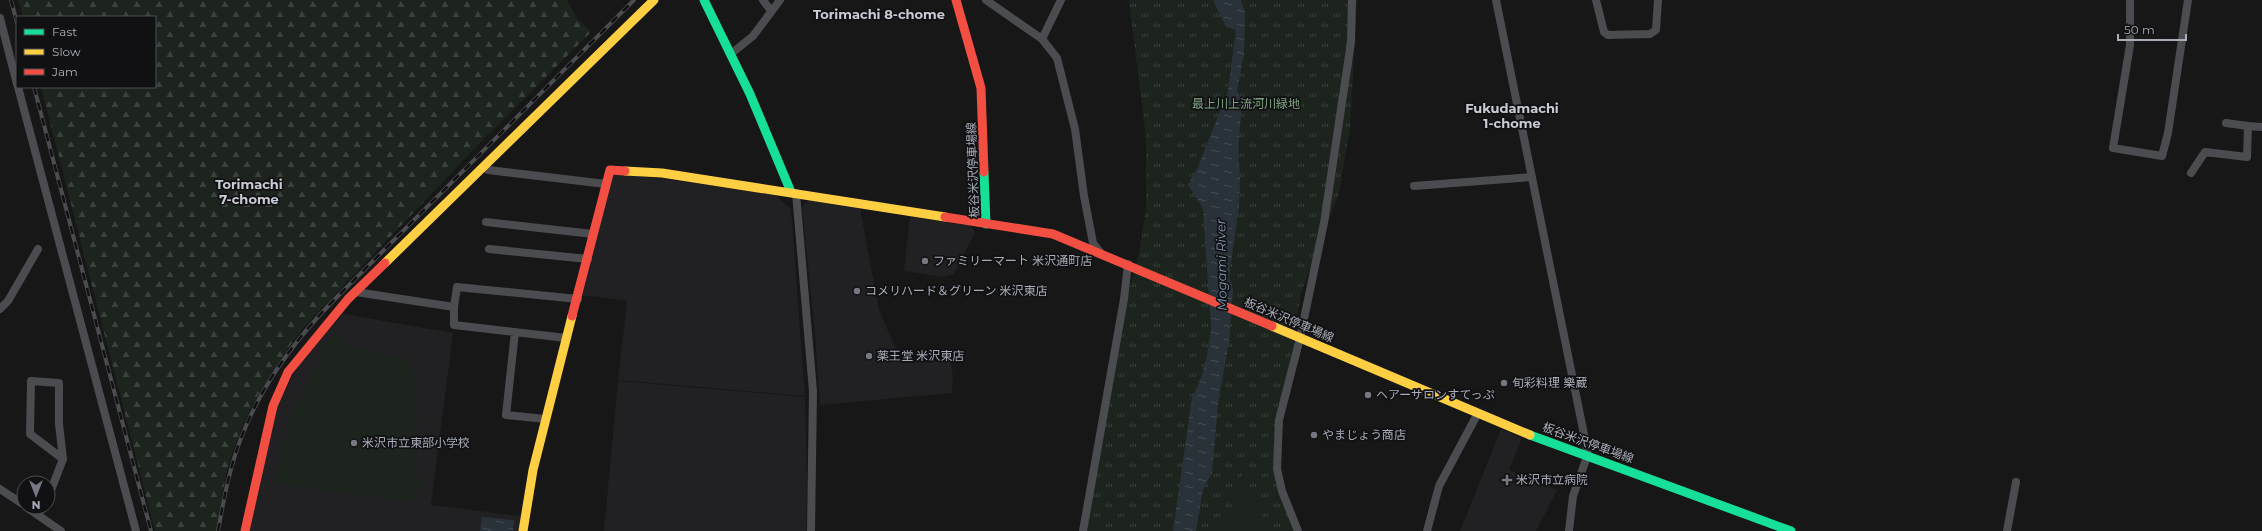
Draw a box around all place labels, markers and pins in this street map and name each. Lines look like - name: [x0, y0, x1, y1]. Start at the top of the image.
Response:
- place label: ファミリーマート 米沢通町店: [933, 253, 1092, 268]
- marker: ファミリーマート 米沢通町店: [920, 256, 930, 266]
- place label: コメリハード＆グリーン 米沢東店: [865, 283, 1048, 298]
- marker: コメリハード＆グリーン 米沢東店: [852, 286, 862, 296]
- place label: 薬王堂 米沢東店: [877, 348, 964, 363]
- marker: 薬王堂 米沢東店: [864, 351, 874, 361]
- place label: 旬彩料理 樂蔵: [1512, 375, 1587, 390]
- marker: 旬彩料理 樂蔵: [1499, 378, 1509, 388]
- place label: ヘアーサロンすてっぷ: [1376, 387, 1494, 402]
- marker: ヘアーサロンすてっぷ: [1363, 390, 1373, 400]
- place label: やまじょう商店: [1322, 427, 1406, 442]
- marker: やまじょう商店: [1309, 430, 1319, 440]
- place label: 米沢市立東部小学校: [362, 435, 470, 450]
- marker: 米沢市立東部小学校: [349, 438, 359, 448]
- place label: 米沢市立病院: [1516, 472, 1588, 487]
- marker: 米沢市立病院: [1501, 474, 1513, 486]

